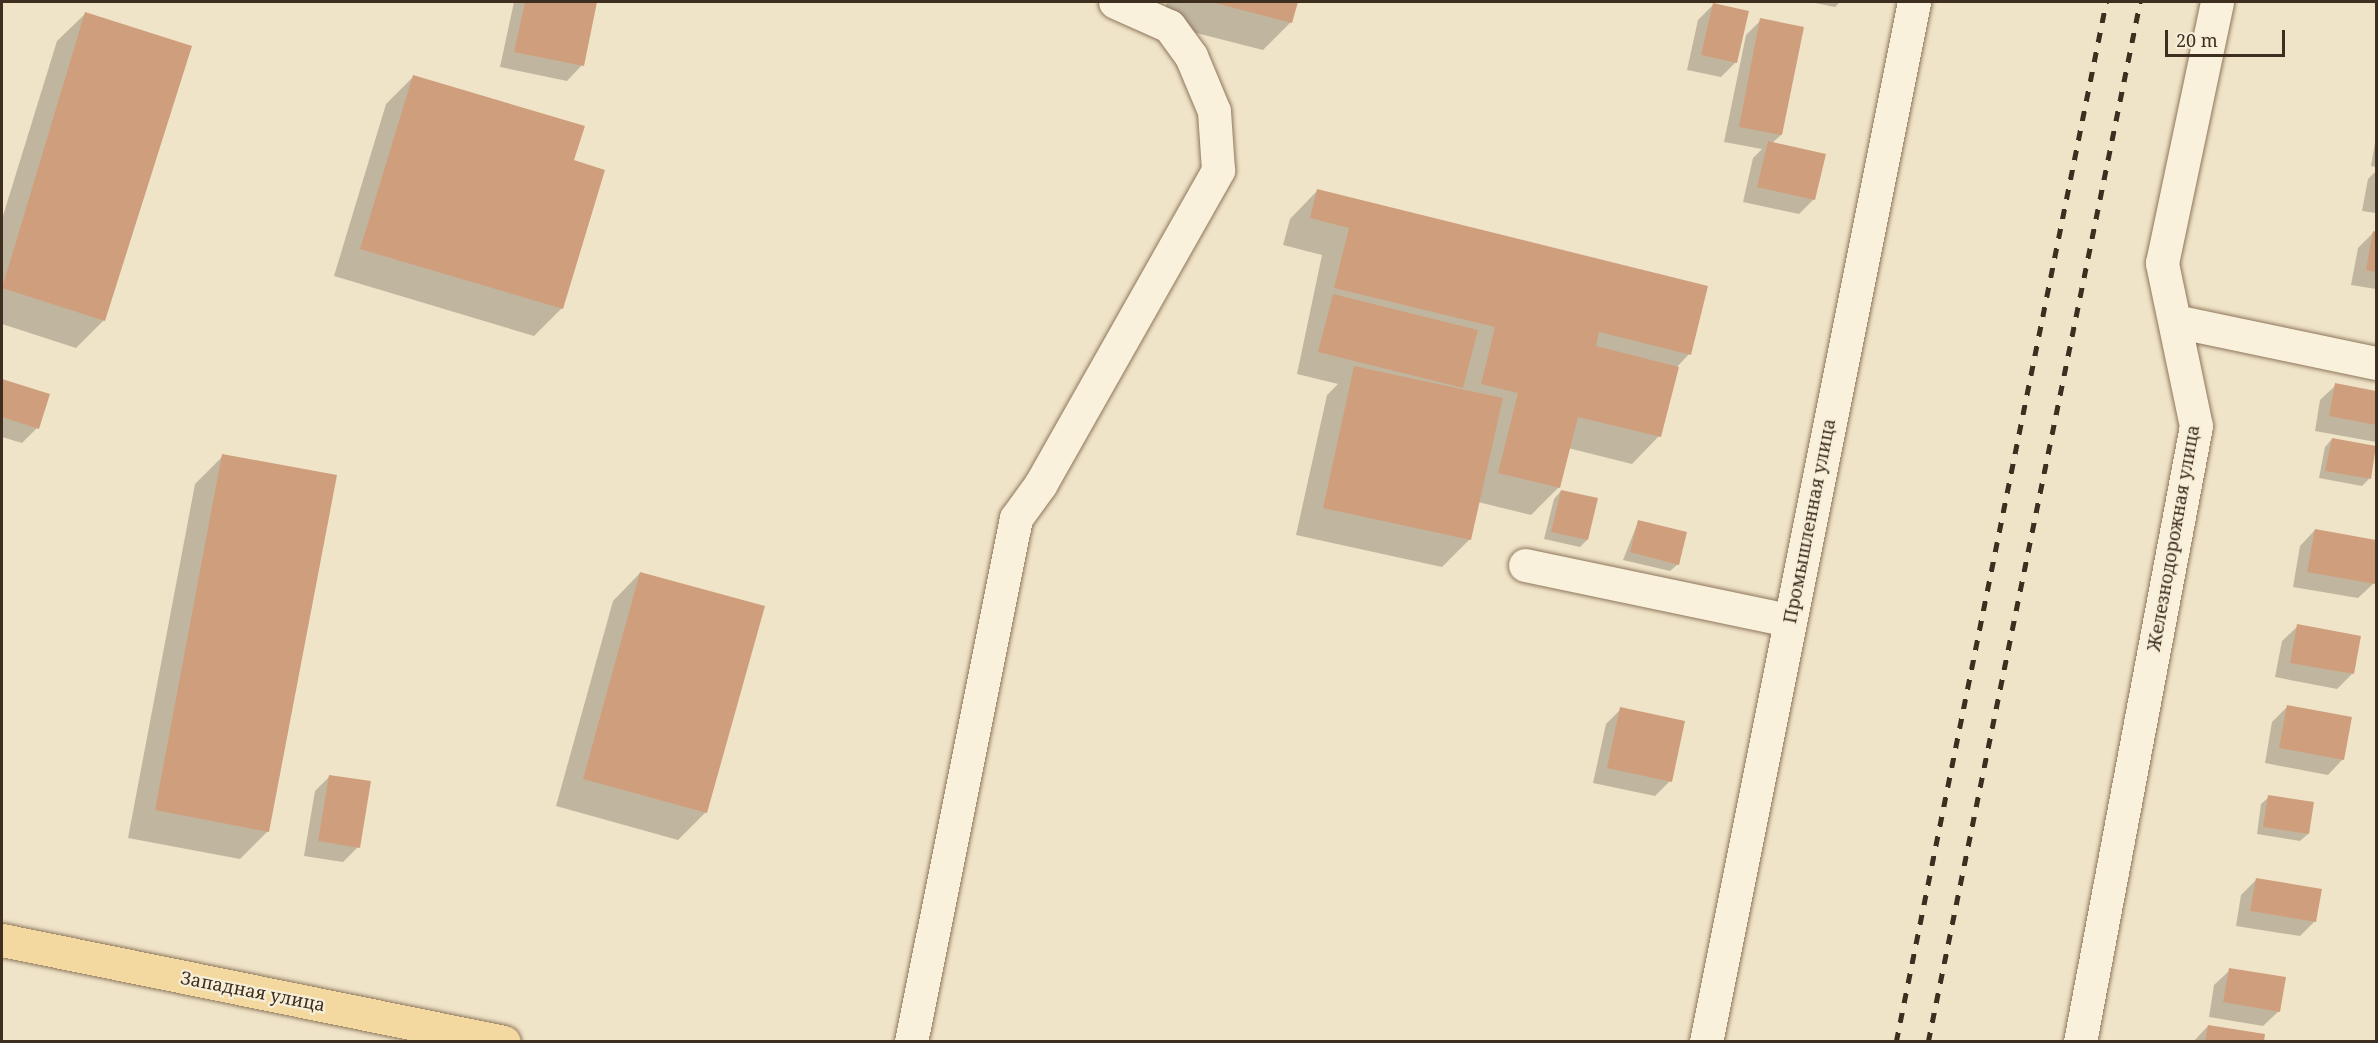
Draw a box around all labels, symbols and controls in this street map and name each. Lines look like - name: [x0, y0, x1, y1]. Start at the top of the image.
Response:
- scale bar: [2168, 18, 2288, 56]
- text: 20 m: [2176, 28, 2218, 52]
- street label: Промышленная улица: [1779, 417, 1839, 625]
- street label: Железнодорожная улица: [2142, 423, 2204, 653]
- street label: Западная улица: [179, 966, 327, 1016]

